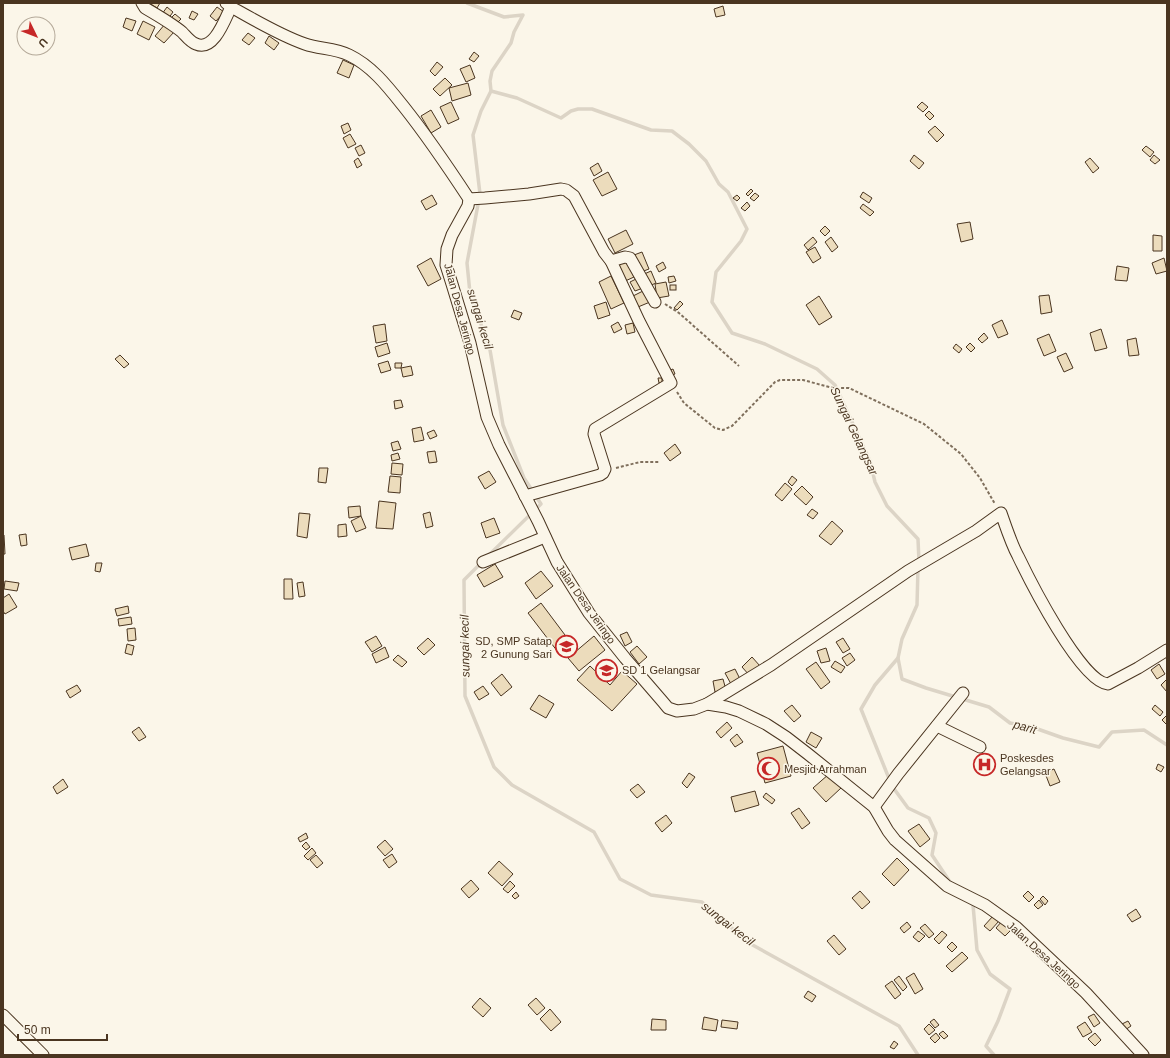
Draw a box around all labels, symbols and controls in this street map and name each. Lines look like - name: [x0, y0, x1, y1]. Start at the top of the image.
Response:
- north arrow: [16, 16, 56, 56]
- text: U: [36, 36, 50, 50]
- street label: Jalan Desa Jeringo: [442, 262, 478, 356]
- water label: sungai kecil: [464, 287, 496, 351]
- water label: Sungai Gelangsar: [827, 385, 881, 478]
- street label: Jalan Desa Jeringo: [554, 562, 618, 646]
- water label: sungai kecil: [457, 614, 473, 677]
- school or university icon: SD, SMP Satap 2 Gunung Sari: [554, 634, 580, 660]
- place label: SD, SMP Satap 2 Gunung Sari: [475, 635, 552, 660]
- school or university icon: SD 1 Gelangsar: [593, 657, 619, 683]
- place label: SD 1 Gelangsar: [622, 664, 701, 676]
- water label: parit: [1011, 717, 1039, 737]
- hospital icon: Poskesdes Gelangsar: [971, 751, 997, 777]
- place label: Poskesdes Gelangsar: [1000, 752, 1054, 777]
- mosque icon: Mesjid Arrahman: [756, 756, 782, 782]
- place label: Mesjid Arrahman: [784, 763, 867, 775]
- water label: sungai kecil: [699, 899, 757, 949]
- street label: Jalan Desa Jeringo: [1005, 919, 1083, 991]
- scale bar: [18, 1016, 107, 1042]
- text: 50 m: [24, 1023, 51, 1037]

